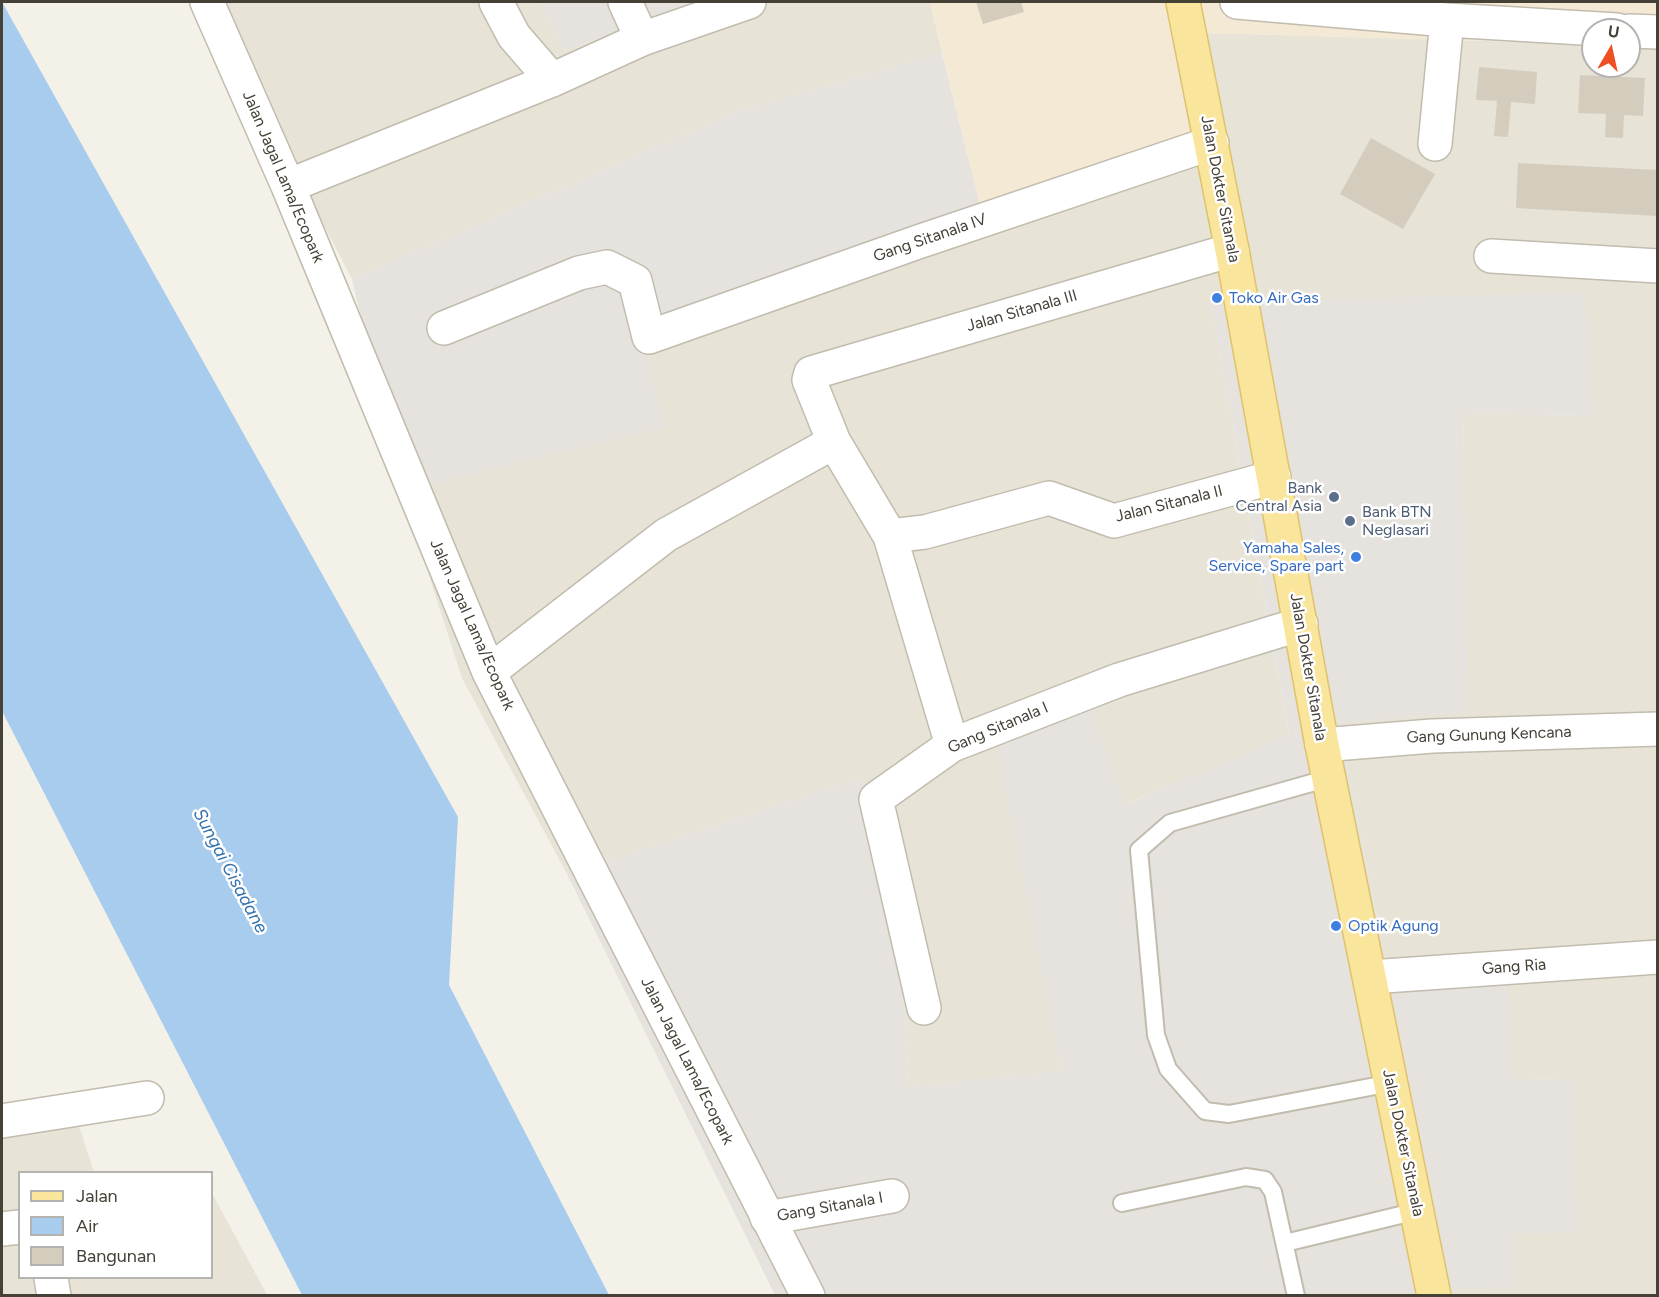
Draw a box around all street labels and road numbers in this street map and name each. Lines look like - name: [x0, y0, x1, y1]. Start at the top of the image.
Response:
- street label: Jalan Jagal Lama/Ecopark: [238, 88, 328, 266]
- street label: Jalan Dokter Sitanala: [1196, 114, 1244, 264]
- street label: Gang Sitanala IV: [871, 210, 989, 266]
- street label: Jalan Sitanala III: [964, 286, 1080, 336]
- street label: Jalan Sitanala II: [1113, 481, 1225, 527]
- street label: Jalan Jagal Lama/Ecopark: [426, 537, 518, 713]
- street label: Jalan Dokter Sitanala: [1286, 592, 1330, 742]
- street label: Gang Sitanala I: [945, 698, 1051, 758]
- street label: Gang Gunung Kencana: [1406, 723, 1572, 747]
- street label: Gang Ria: [1481, 955, 1547, 979]
- street label: Jalan Jagal Lama/Ecopark: [636, 974, 738, 1148]
- street label: Jalan Dokter Sitanala: [1378, 1068, 1428, 1218]
- street label: Gang Sitanala I: [775, 1188, 885, 1226]

